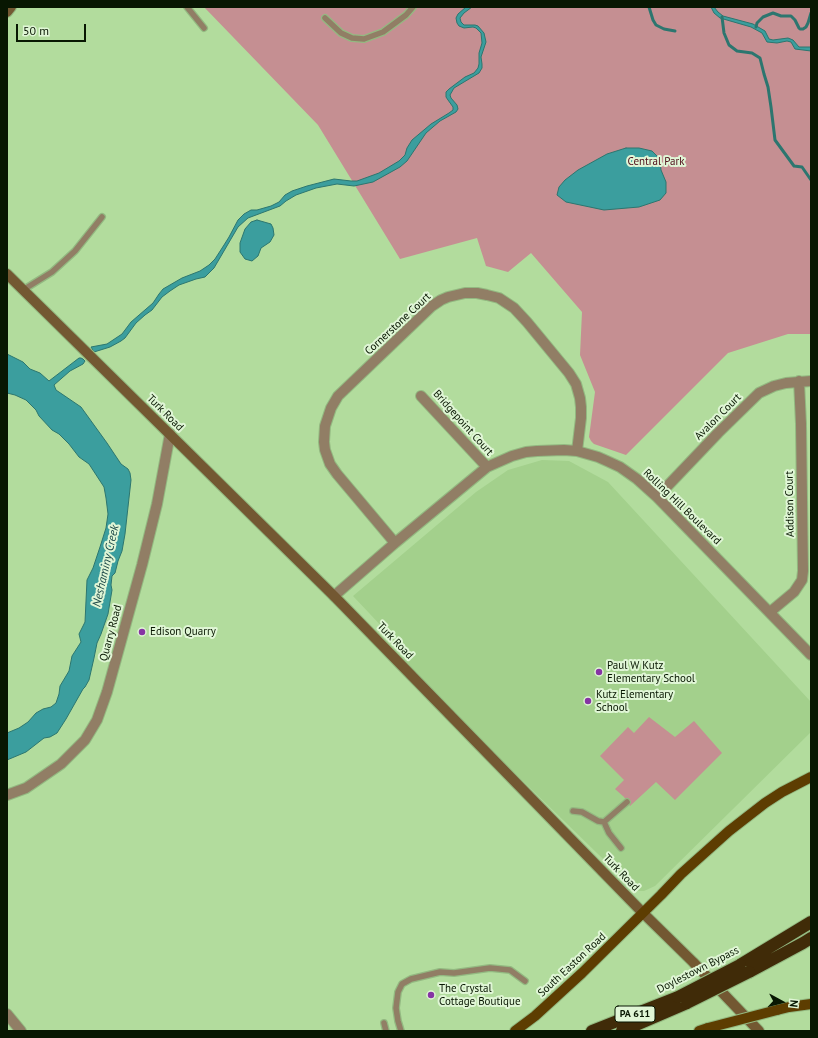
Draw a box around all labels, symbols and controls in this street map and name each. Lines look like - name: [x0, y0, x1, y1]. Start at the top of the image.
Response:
- scale bar: [18, 16, 88, 42]
- text: 50 m: [23, 23, 49, 38]
- park label: Central Park: [628, 155, 684, 169]
- street label: Cornerstone Court: [362, 290, 434, 358]
- street label: Bridgepoint Court: [430, 388, 496, 458]
- street label: Avalon Court: [692, 391, 744, 443]
- street label: Turk Road: [144, 392, 186, 434]
- street label: Rolling Hill Boulevard: [640, 466, 724, 548]
- street label: Addison Court: [783, 471, 797, 537]
- water label: Neshaminy Creek: [90, 524, 122, 608]
- street label: Quarry Road: [97, 603, 125, 663]
- street label: Turk Road: [374, 620, 416, 662]
- place label: Edison Quarry: [150, 625, 216, 639]
- marker: Edison Quarry: [137, 627, 147, 637]
- place label: Paul W Kutz Elementary School: [607, 659, 695, 685]
- marker: Paul W Kutz Elementary School: [594, 667, 604, 677]
- place label: Kutz Elementary School: [596, 688, 673, 714]
- marker: Kutz Elementary School: [583, 696, 593, 706]
- street label: Turk Road: [600, 852, 642, 894]
- street label: South Easton Road: [535, 930, 609, 1000]
- street label: Doylestown Bypass: [655, 944, 741, 996]
- place label: The Crystal Cottage Boutique: [439, 982, 520, 1008]
- north arrow: [762, 982, 802, 1022]
- marker: The Crystal Cottage Boutique: [426, 990, 436, 1000]
- text: N: [787, 999, 801, 1008]
- road number: PA 611: [615, 1006, 655, 1022]

